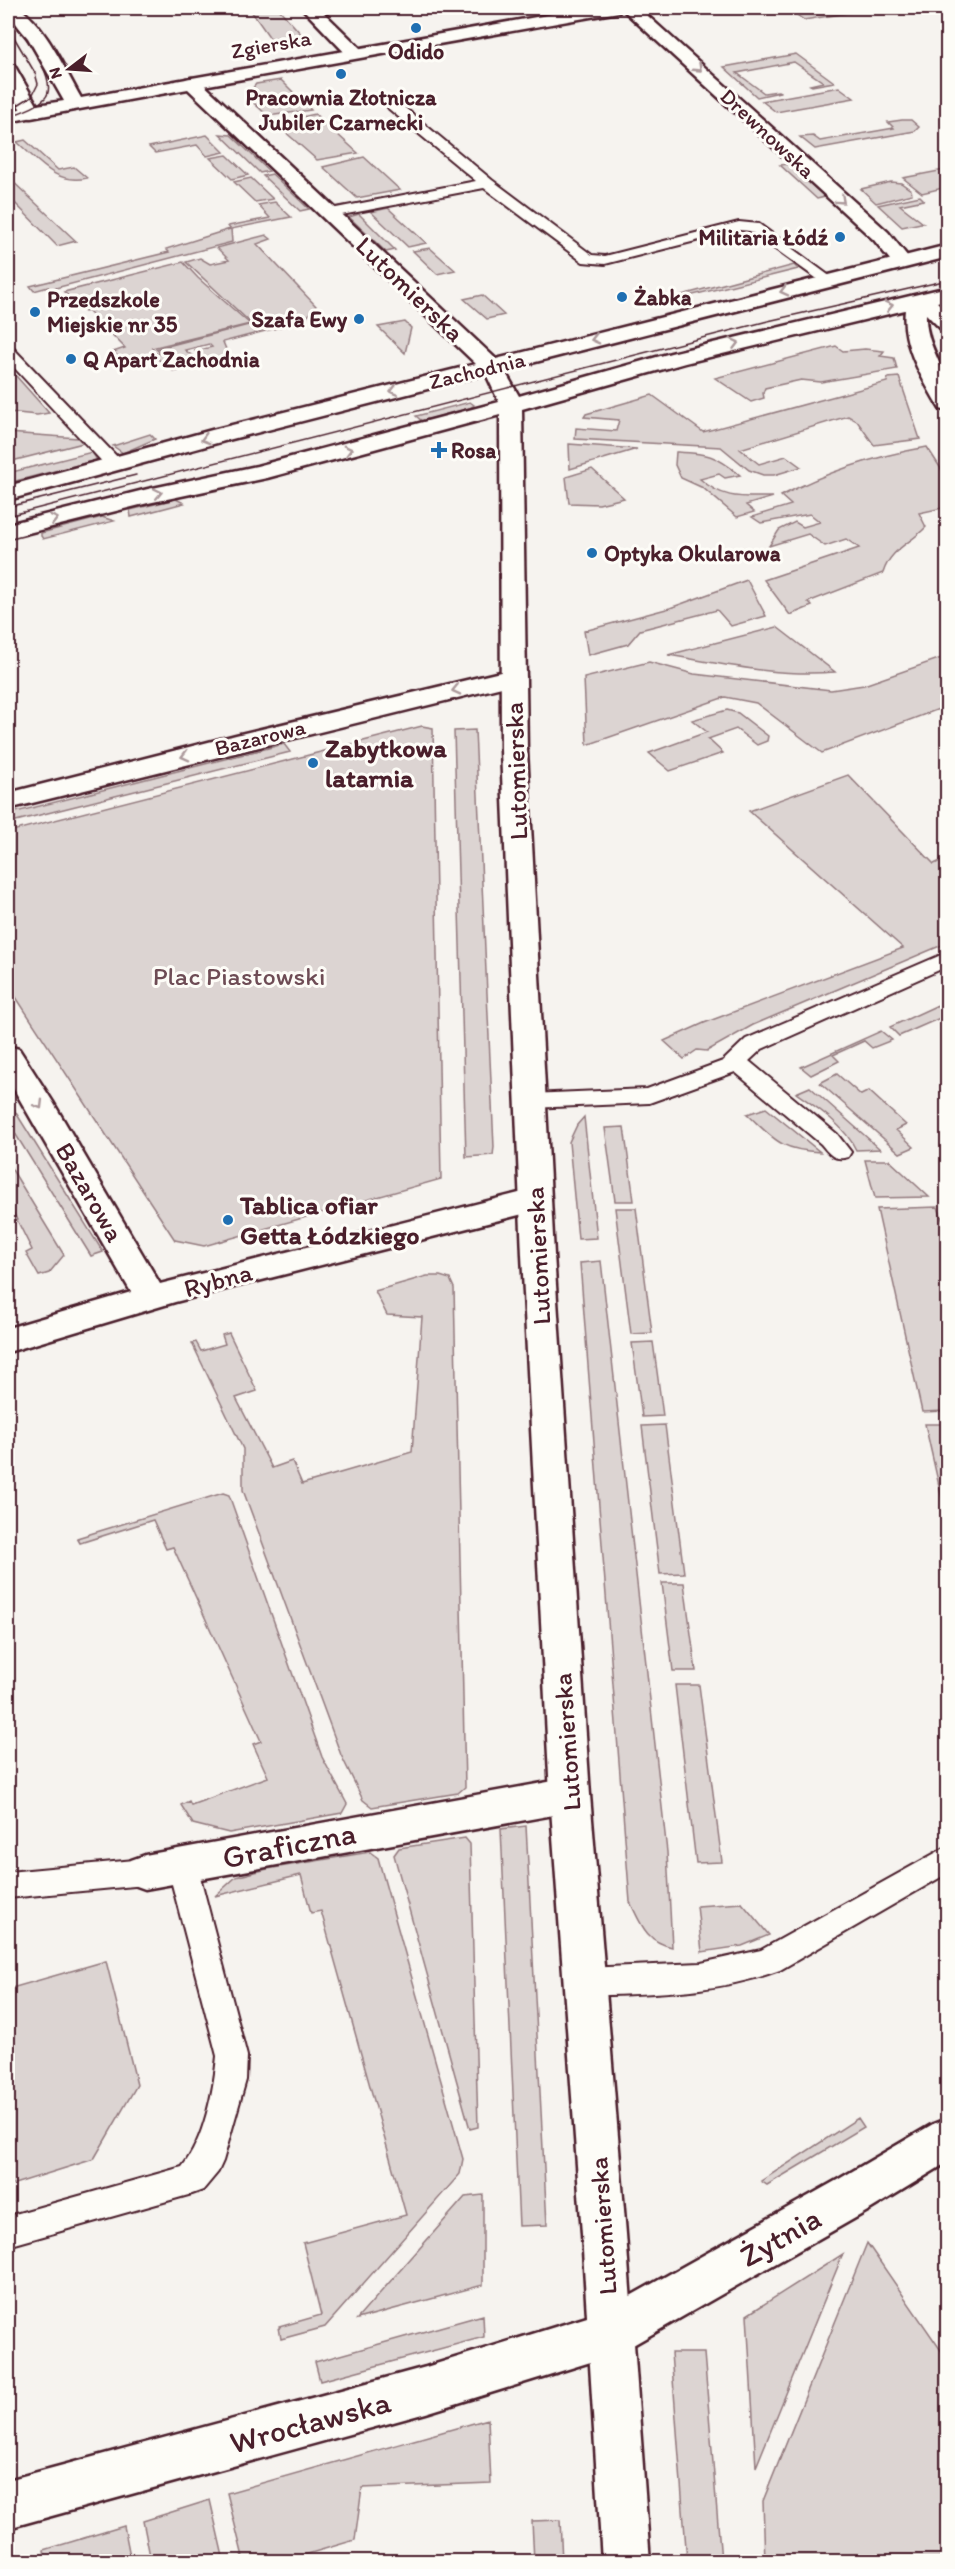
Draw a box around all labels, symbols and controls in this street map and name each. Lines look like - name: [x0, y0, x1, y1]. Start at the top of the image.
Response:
- marker: Odido: [409, 21, 423, 35]
- street label: Zgierska: [229, 24, 314, 65]
- place label: Odido: [388, 38, 444, 65]
- north arrow: [39, 39, 99, 99]
- one-way arrow: [691, 60, 702, 71]
- text: N: [44, 65, 66, 81]
- marker: Pracownia Złotnicza Jubiler Czarnecki: [334, 67, 348, 81]
- street label: Drewnowska: [715, 83, 821, 185]
- place label: Pracownia Złotnicza Jubiler Czarnecki: [246, 84, 437, 136]
- one-way arrow: [834, 193, 845, 204]
- place label: Militaria Łódź: [698, 224, 829, 251]
- street label: Lutomierska: [349, 230, 471, 349]
- marker: Militaria Łódź: [833, 230, 847, 244]
- place label: Żabka: [634, 284, 692, 311]
- one-way arrow: [779, 284, 789, 297]
- place label: Przedszkole Miejskie nr 35: [47, 286, 178, 338]
- marker: Żabka: [615, 290, 629, 304]
- one-way arrow: [884, 301, 894, 314]
- marker: Przedszkole Miejskie nr 35: [28, 305, 42, 319]
- place label: Szafa Ewy: [251, 306, 348, 333]
- marker: Szafa Ewy: [352, 312, 366, 326]
- one-way arrow: [590, 332, 600, 345]
- one-way arrow: [730, 338, 740, 351]
- street label: Zachodnia: [426, 345, 529, 395]
- place label: Q Apart Zachodnia: [83, 346, 260, 373]
- marker: Q Apart Zachodnia: [64, 352, 78, 366]
- one-way arrow: [389, 384, 400, 396]
- one-way arrow: [200, 432, 210, 445]
- place label: Rosa: [451, 437, 496, 464]
- marker: Rosa: [432, 443, 446, 457]
- one-way arrow: [343, 444, 353, 457]
- one-way arrow: [153, 488, 163, 501]
- one-way arrow: [49, 513, 59, 526]
- place label: Optyka Okularowa: [604, 540, 781, 567]
- marker: Optyka Okularowa: [585, 546, 599, 560]
- one-way arrow: [451, 682, 461, 695]
- street label: Lutomierska: [498, 701, 534, 841]
- street label: Bazarowa: [212, 713, 309, 762]
- place label: Zabytkowa latarnia: [325, 732, 447, 794]
- one-way arrow: [180, 749, 191, 761]
- marker: Zabytkowa latarnia: [306, 756, 320, 770]
- park label: Plac Piastowski: [153, 960, 325, 992]
- one-way arrow: [32, 1099, 44, 1109]
- street label: Bazarowa: [49, 1137, 131, 1248]
- street label: Lutomierska: [518, 1186, 558, 1326]
- place label: Tablica ofiar Getta Łódzkiego: [239, 1189, 420, 1251]
- marker: Tablica ofiar Getta Łódzkiego: [221, 1213, 235, 1227]
- street label: Rybna: [180, 1255, 256, 1304]
- street label: Lutomierska: [546, 1672, 588, 1812]
- street label: Graficzna: [219, 1813, 359, 1877]
- street label: Lutomierska: [582, 2156, 624, 2296]
- street label: Żytnia: [733, 2199, 828, 2275]
- street label: Wrocławska: [225, 2382, 395, 2462]

